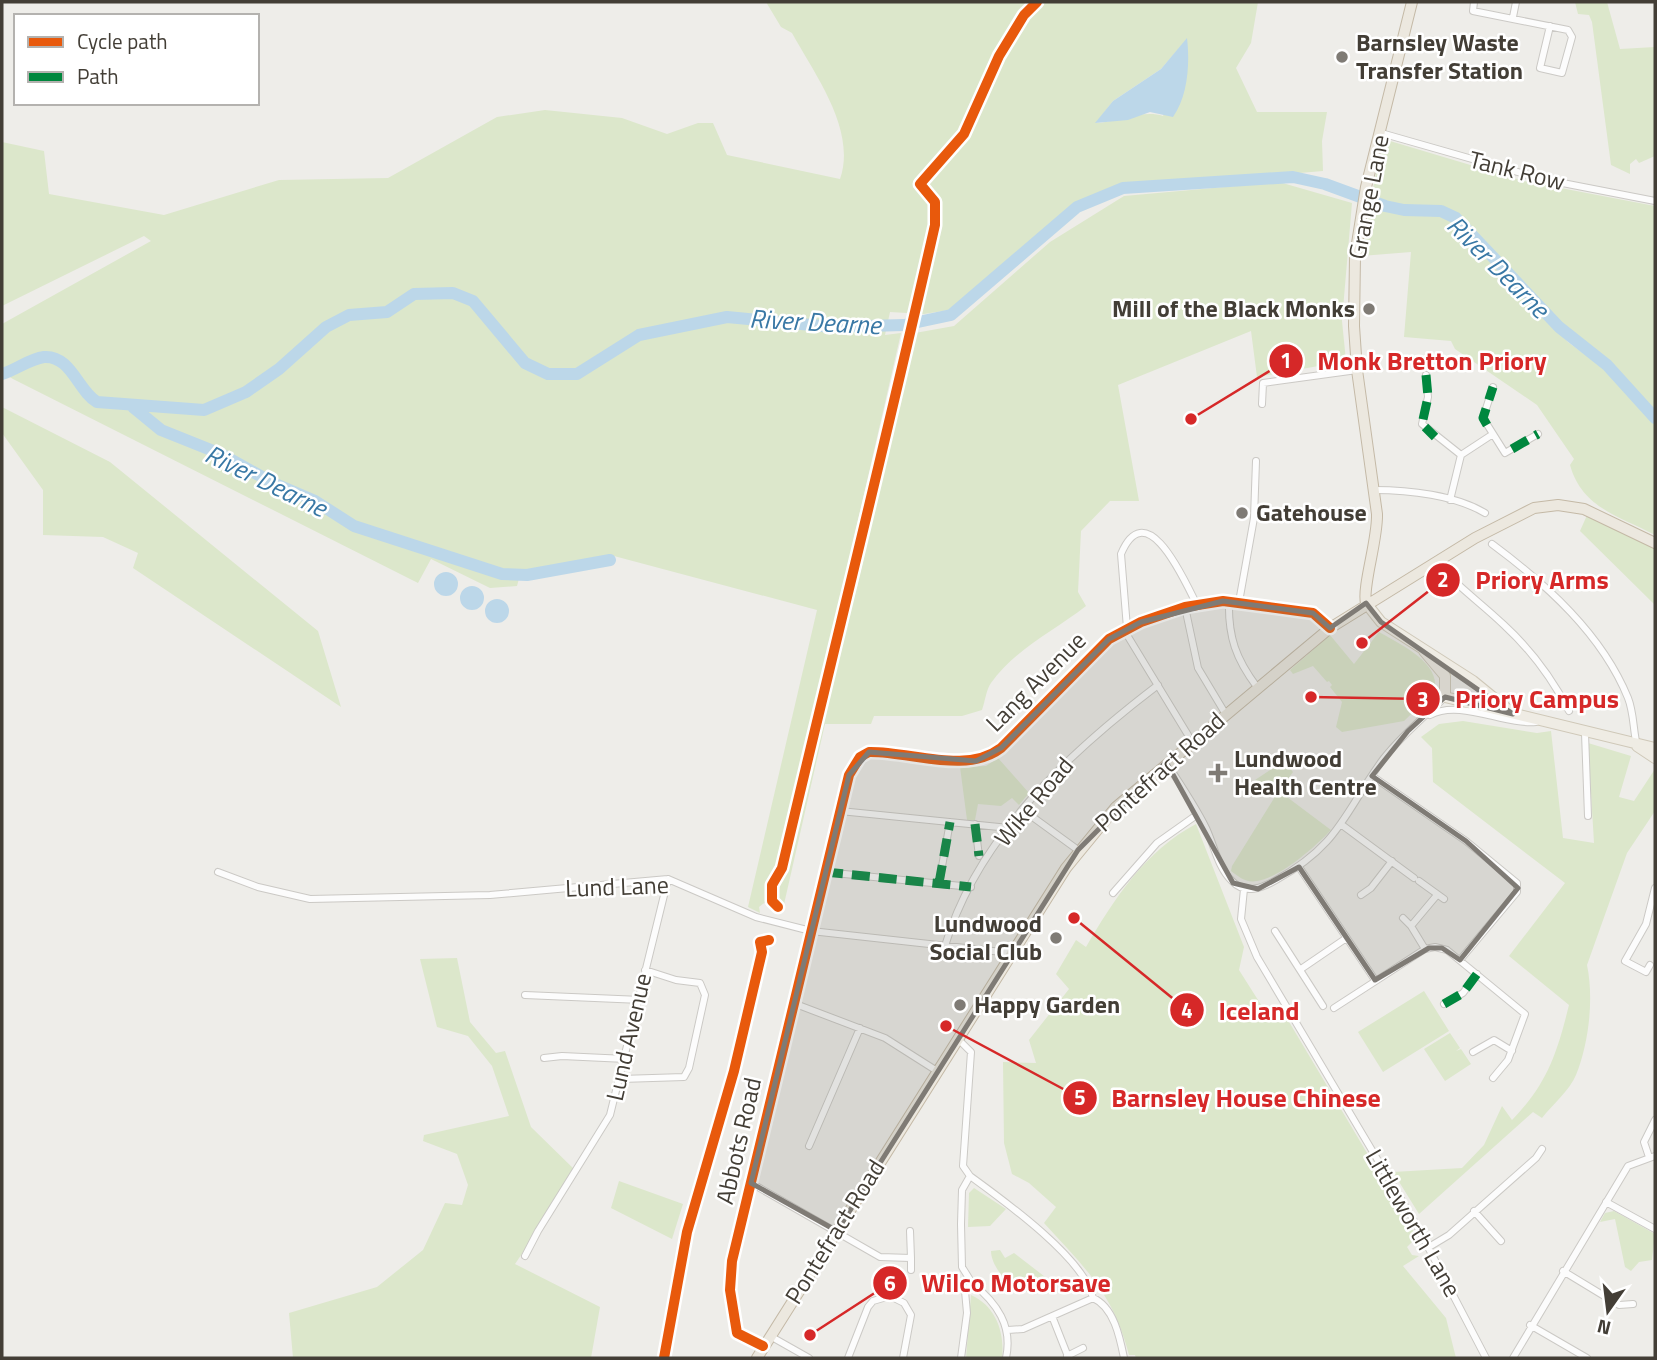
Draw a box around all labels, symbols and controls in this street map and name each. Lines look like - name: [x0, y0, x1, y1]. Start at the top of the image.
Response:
- legend: [14, 14, 259, 105]
- place label: Barnsley Waste Transfer Station: [1356, 24, 1523, 88]
- text: Cycle path: [77, 25, 168, 57]
- marker: Barnsley Waste Transfer Station: [1334, 49, 1350, 65]
- text: Path: [77, 60, 119, 92]
- street label: Grange Lane: [1338, 131, 1398, 262]
- street label: Tank Row: [1466, 141, 1569, 199]
- water label: River Dearne: [1438, 206, 1560, 328]
- place label: Mill of the Black Monks: [1112, 290, 1355, 326]
- water label: River Dearne: [748, 299, 884, 345]
- marker: Mill of the Black Monks: [1361, 301, 1377, 317]
- callout: Monk Bretton Priory: [1269, 337, 1561, 384]
- text: Monk Bretton Priory: [1317, 341, 1547, 380]
- text: 1: [1280, 344, 1292, 376]
- water label: River Dearne: [199, 434, 336, 528]
- place label: Gatehouse: [1256, 494, 1367, 530]
- marker: Gatehouse: [1234, 505, 1250, 521]
- callout: Priory Arms: [1426, 556, 1622, 603]
- text: Priory Arms: [1475, 560, 1609, 599]
- text: 2: [1437, 563, 1449, 595]
- street label: Lang Avenue: [977, 623, 1094, 740]
- callout: Priory Campus: [1406, 676, 1633, 723]
- text: Priory Campus: [1455, 679, 1619, 718]
- text: 3: [1417, 683, 1429, 715]
- street label: Pontefract Road: [1086, 703, 1233, 840]
- place label: Lundwood Health Centre: [1234, 740, 1377, 804]
- street label: Wike Road: [985, 749, 1081, 854]
- marker: Lundwood Health Centre: [1208, 763, 1228, 783]
- street label: Lund Lane: [565, 866, 669, 906]
- place label: Lundwood Social Club: [929, 905, 1042, 969]
- marker: Lundwood Social Club: [1048, 930, 1064, 946]
- street label: Lund Avenue: [596, 969, 660, 1104]
- place label: Happy Garden: [974, 986, 1120, 1022]
- callout: Iceland: [1169, 987, 1313, 1034]
- text: Iceland: [1219, 991, 1300, 1030]
- text: 4: [1181, 994, 1193, 1026]
- marker: Happy Garden: [952, 997, 968, 1013]
- street label: Abbots Road: [706, 1074, 770, 1208]
- callout: Barnsley House Chinese: [1062, 1075, 1395, 1122]
- text: Barnsley House Chinese: [1111, 1078, 1381, 1117]
- text: 5: [1074, 1081, 1086, 1113]
- street label: Littleworth Lane: [1357, 1142, 1471, 1303]
- street label: Pontefract Road: [775, 1152, 893, 1311]
- callout: Wilco Motorsave: [873, 1260, 1125, 1307]
- text: Wilco Motorsave: [921, 1263, 1111, 1302]
- text: 6: [884, 1267, 896, 1299]
- north arrow: [1573, 1276, 1643, 1346]
- text: N: [1594, 1312, 1614, 1344]

